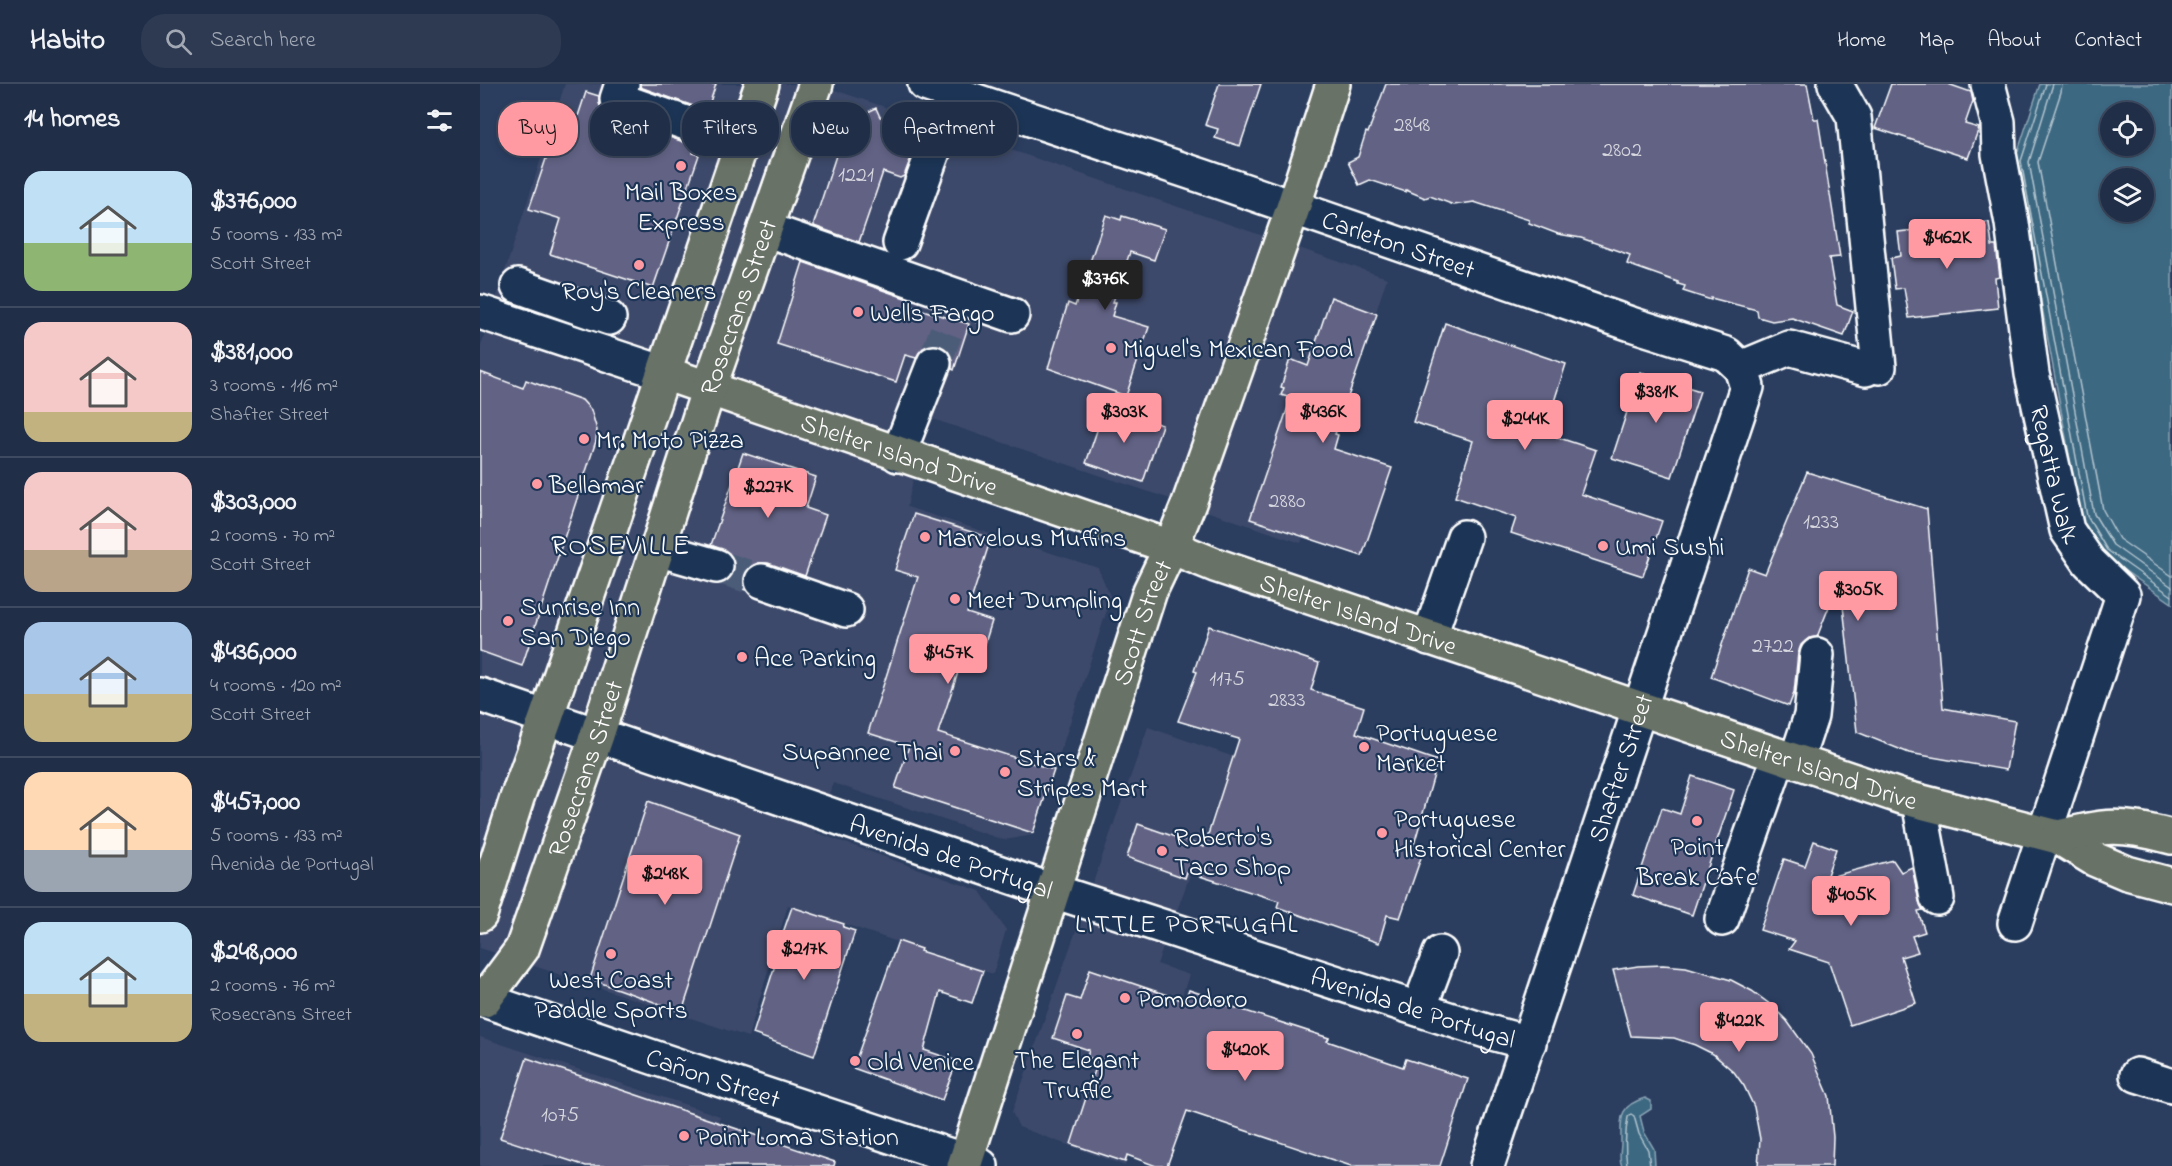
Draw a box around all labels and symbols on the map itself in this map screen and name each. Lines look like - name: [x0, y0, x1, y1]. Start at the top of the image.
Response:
- house number: 2848: [1394, 110, 1430, 142]
- house number: 2802: [1602, 135, 1642, 167]
- marker: Mail Boxes Express: [674, 159, 688, 173]
- house number: 1221: [838, 160, 874, 192]
- place label: Mail Boxes Express: [625, 175, 737, 243]
- street label: Carleton Street: [1316, 203, 1480, 291]
- street label: Rosecrans Street: [692, 214, 789, 401]
- pin: $462K: [1905, 219, 1989, 270]
- marker: Roy's Cleaners: [632, 258, 646, 272]
- pin: $376K: [1063, 260, 1147, 311]
- place label: Roy's Cleaners: [562, 274, 716, 312]
- place label: Wells Fargo: [870, 296, 994, 334]
- marker: Wells Fargo: [851, 305, 865, 319]
- place label: Miguel's Mexican Food: [1123, 332, 1354, 370]
- marker: Miguel's Mexican Food: [1104, 341, 1118, 355]
- pin: $381K: [1614, 373, 1698, 424]
- pin: $303K: [1082, 393, 1166, 444]
- pin: $436K: [1281, 393, 1365, 444]
- pin: $244K: [1483, 400, 1567, 451]
- street label: Regatta Walk: [2018, 402, 2087, 553]
- street label: Shelter Island Drive: [795, 405, 1003, 508]
- place label: Mr. Moto Pizza: [596, 423, 744, 461]
- marker: Mr. Moto Pizza: [577, 432, 591, 446]
- place label: Bellamar: [548, 468, 644, 506]
- pin: $227K: [726, 468, 810, 519]
- marker: Bellamar: [530, 477, 544, 491]
- house number: 2880: [1269, 486, 1305, 518]
- house number: 1233: [1803, 507, 1839, 539]
- place label: Marvelous Muffins: [937, 521, 1126, 559]
- district label: ROSEVILLE: [551, 527, 691, 568]
- marker: Marvelous Muffins: [918, 530, 932, 544]
- place label: Umi Sushi: [1615, 530, 1725, 568]
- marker: Umi Sushi: [1596, 539, 1610, 553]
- street label: Scott Street: [1105, 554, 1184, 691]
- street label: Shelter Island Drive: [1254, 565, 1462, 667]
- pin: $305K: [1816, 571, 1900, 622]
- place label: Meet Dumpling: [967, 583, 1122, 621]
- place label: Sunrise Inn San Diego: [520, 590, 640, 658]
- marker: Meet Dumpling: [948, 592, 962, 606]
- marker: Sunrise Inn San Diego: [501, 614, 515, 628]
- house number: 2722: [1752, 631, 1794, 663]
- pin: $457K: [906, 634, 990, 685]
- place label: Ace Parking: [754, 641, 876, 679]
- marker: Ace Parking: [735, 650, 749, 664]
- house number: 1175: [1209, 664, 1245, 696]
- street label: Rosecrans Street: [540, 676, 636, 863]
- house number: 2833: [1268, 685, 1306, 717]
- street label: Shafter Street: [1580, 689, 1665, 848]
- place label: Portuguese Market: [1376, 716, 1498, 784]
- street label: Shelter Island Drive: [1714, 721, 1921, 822]
- place label: Supannee Thai: [782, 735, 943, 773]
- marker: Portuguese Market: [1357, 740, 1371, 754]
- place label: Stars & Stripes Mart: [1017, 741, 1148, 809]
- marker: Supannee Thai: [948, 744, 962, 758]
- marker: Stars & Stripes Mart: [998, 765, 1012, 779]
- place label: Portuguese Historical Center: [1394, 802, 1567, 870]
- street label: Avenida de Portugal: [843, 807, 1057, 911]
- marker: Point Break Cafe: [1690, 814, 1704, 828]
- place label: Roberto's Taco Shop: [1174, 820, 1291, 888]
- marker: Portuguese Historical Center: [1375, 826, 1389, 840]
- place label: Point Break Cafe: [1635, 830, 1758, 898]
- marker: Roberto's Taco Shop: [1155, 844, 1169, 858]
- pin: $248K: [623, 855, 707, 906]
- pin: $405K: [1809, 876, 1893, 927]
- district label: LITTLE PORTUGAL: [1075, 906, 1299, 945]
- pin: $217K: [762, 930, 846, 981]
- marker: West Coast Paddle Sports: [604, 947, 618, 961]
- street label: Avenida de Portugal: [1305, 959, 1519, 1060]
- place label: West Coast Paddle Sports: [534, 963, 688, 1031]
- place label: Pomodoro: [1137, 982, 1247, 1020]
- marker: Pomodoro: [1118, 991, 1132, 1005]
- pin: $422K: [1697, 1002, 1781, 1053]
- marker: The Elegant Truffle: [1070, 1027, 1084, 1041]
- pin: $420K: [1203, 1031, 1287, 1082]
- street label: Cañon Street: [640, 1040, 785, 1120]
- place label: The Elegant Truffle: [1015, 1043, 1139, 1111]
- place label: Old Venice: [867, 1045, 974, 1083]
- marker: Old Venice: [848, 1054, 862, 1068]
- house number: 1075: [541, 1100, 579, 1132]
- place label: Point Loma Station: [696, 1120, 899, 1158]
- marker: Point Loma Station: [677, 1129, 691, 1143]

